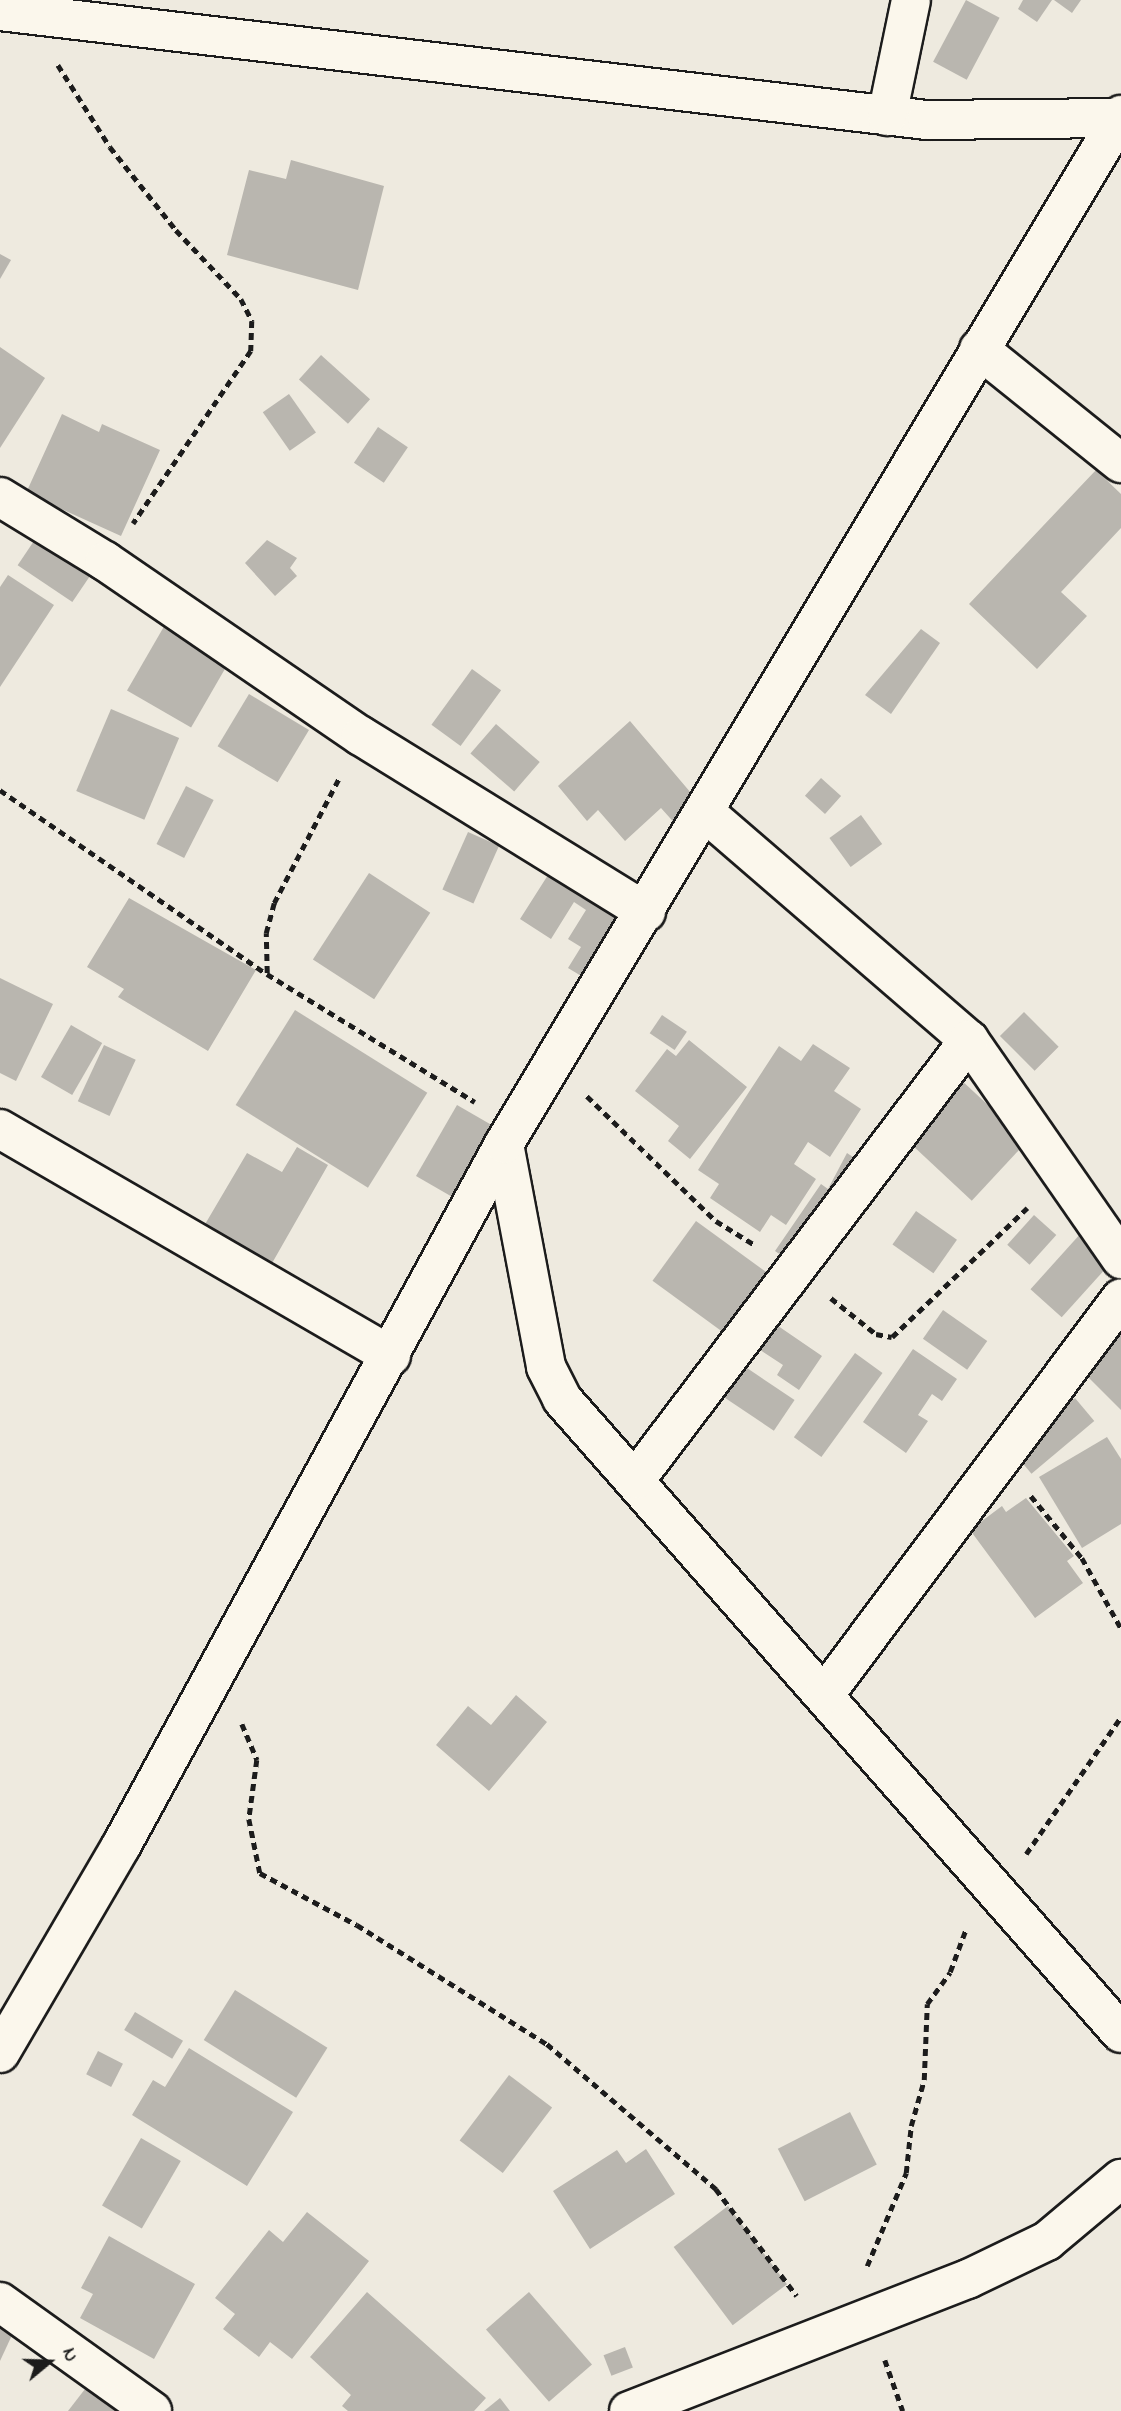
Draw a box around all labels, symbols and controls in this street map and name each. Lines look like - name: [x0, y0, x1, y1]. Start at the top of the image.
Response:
- north arrow: [14, 2327, 84, 2397]
- text: N: [54, 2345, 84, 2365]

